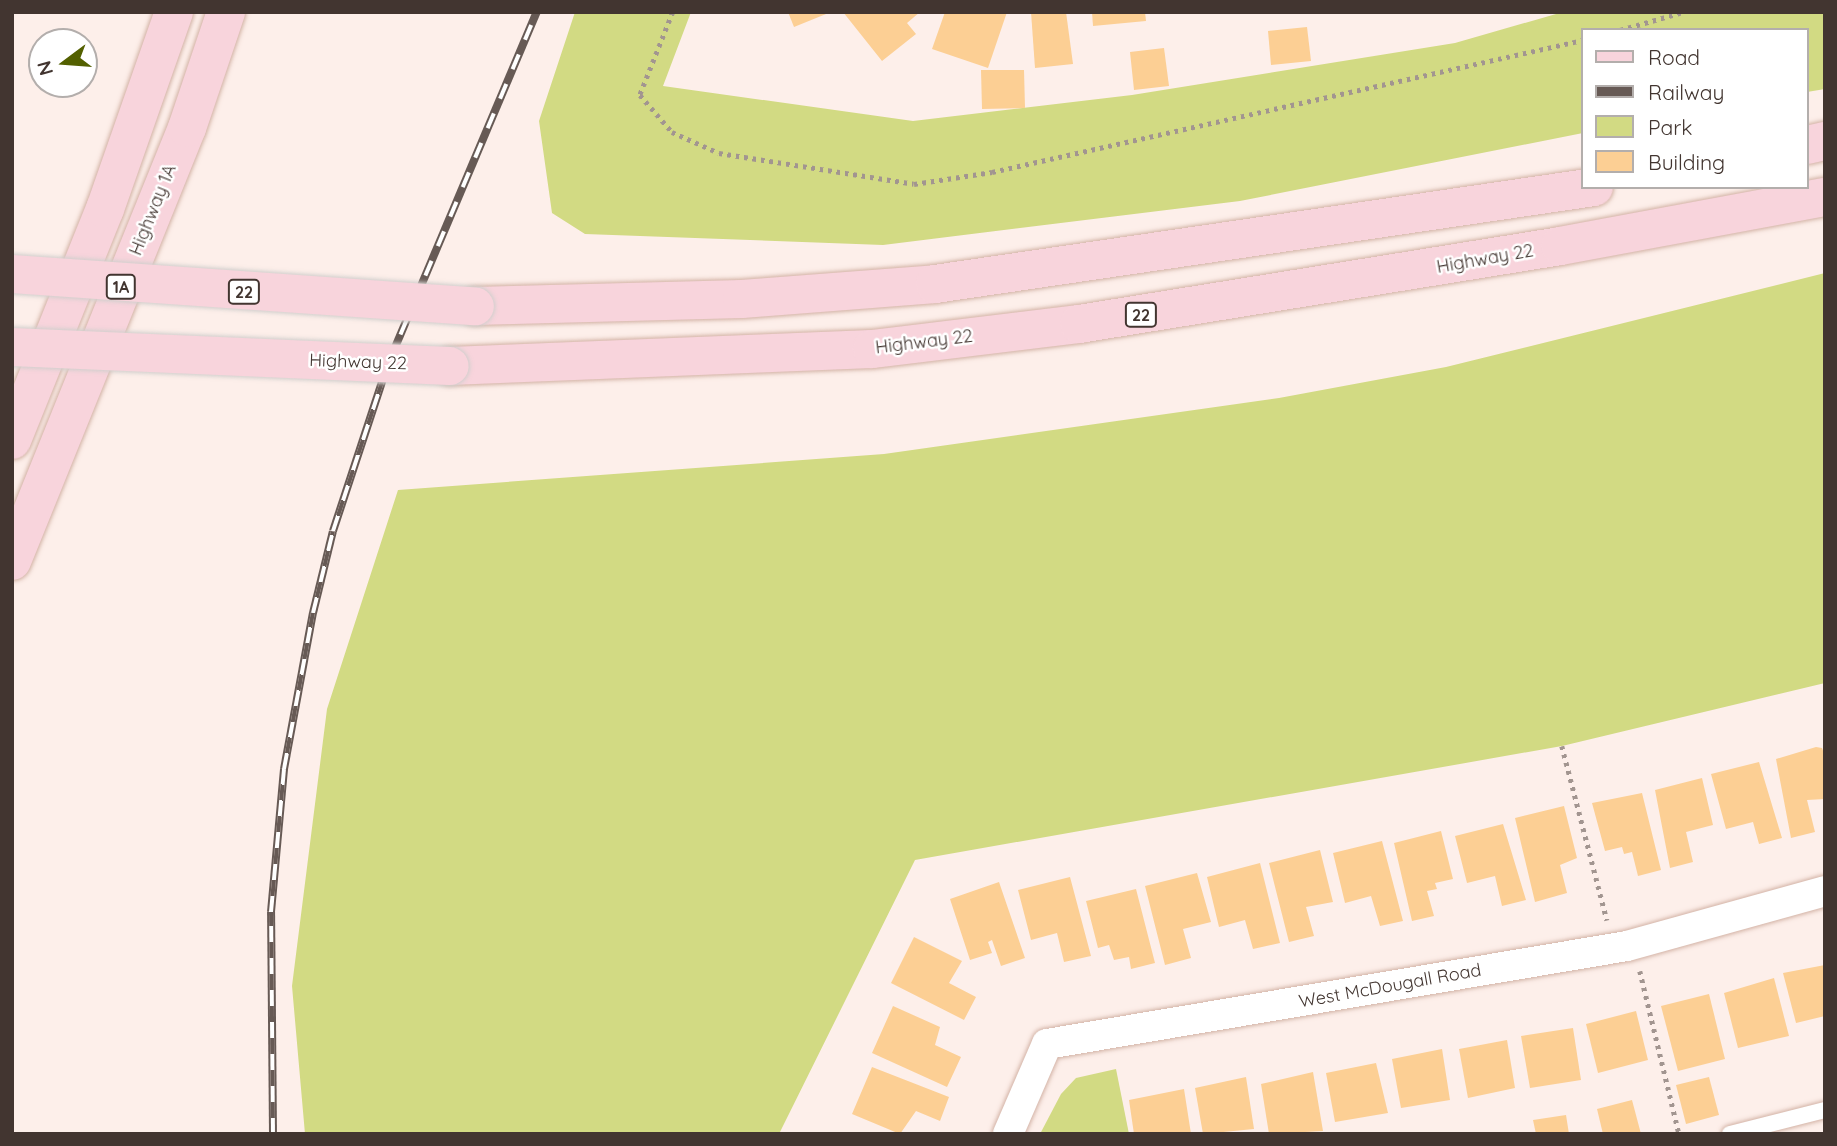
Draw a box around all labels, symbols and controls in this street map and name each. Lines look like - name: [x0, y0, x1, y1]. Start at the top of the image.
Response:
- north arrow: [28, 28, 98, 98]
- legend: [1582, 28, 1809, 189]
- text: Road: [1648, 44, 1700, 70]
- text: N: [31, 58, 58, 78]
- text: Railway: [1648, 79, 1724, 105]
- text: Park: [1648, 114, 1692, 140]
- text: Building: [1648, 149, 1725, 175]
- street label: Highway 1A: [125, 161, 181, 259]
- street label: Highway 22: [1435, 240, 1535, 278]
- road number: 1A: [105, 274, 137, 300]
- road number: 22: [226, 280, 262, 304]
- road number: 22: [1124, 302, 1158, 328]
- street label: Highway 22: [874, 325, 974, 359]
- street label: Highway 22: [309, 349, 407, 375]
- street label: West McDougall Road: [1297, 959, 1483, 1013]

